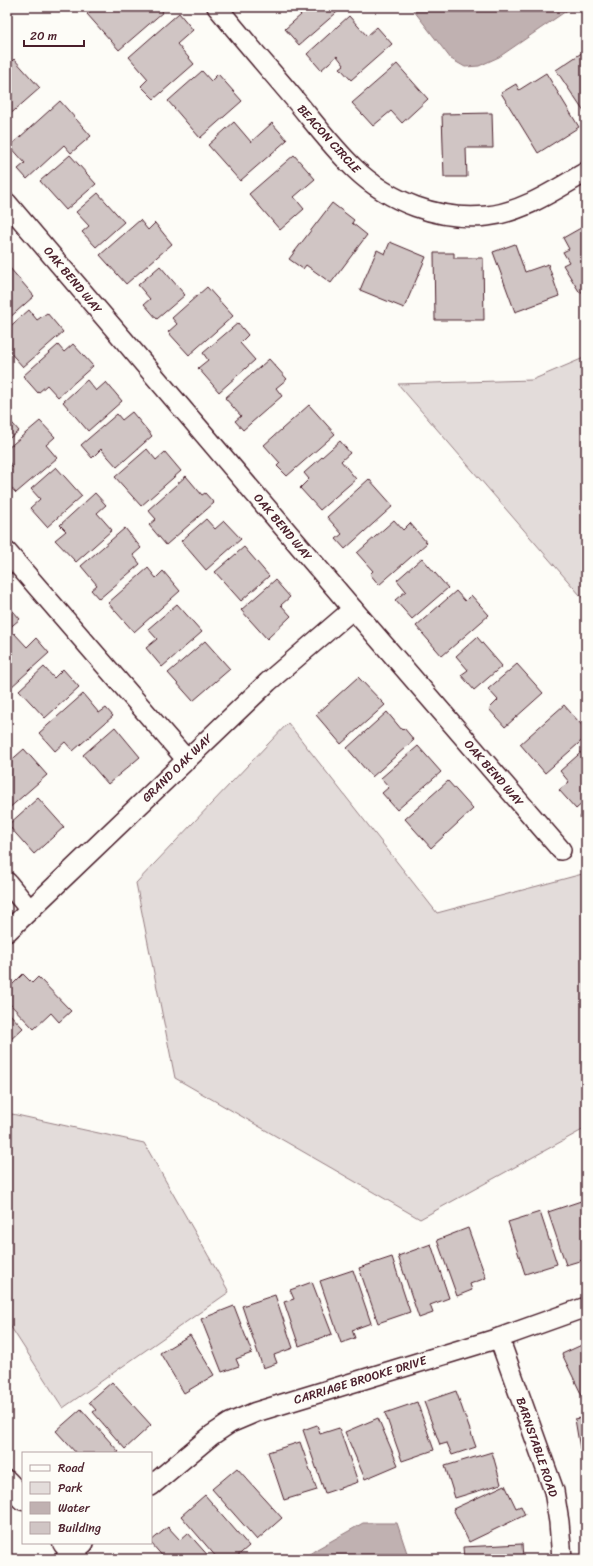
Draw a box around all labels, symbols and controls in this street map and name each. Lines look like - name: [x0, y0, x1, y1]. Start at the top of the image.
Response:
- scale bar: [24, 22, 84, 48]
- text: 20 m: [30, 25, 57, 47]
- street label: BEACON CIRCLE: [292, 99, 367, 180]
- street label: OAK BEND WAY: [38, 241, 108, 319]
- street label: OAK BEND WAY: [248, 488, 318, 566]
- street label: GRAND OAK WAY: [136, 727, 219, 808]
- street label: OAK BEND WAY: [458, 734, 530, 812]
- street label: CARRIAGE BROOKE DRIVE: [291, 1349, 430, 1411]
- street label: BARNSTABLE ROAD: [510, 1394, 564, 1500]
- legend: [22, 1452, 152, 1544]
- text: Road: [58, 1457, 85, 1479]
- text: Park: [58, 1477, 83, 1499]
- text: Water: [58, 1497, 91, 1519]
- text: Building: [58, 1517, 101, 1539]

